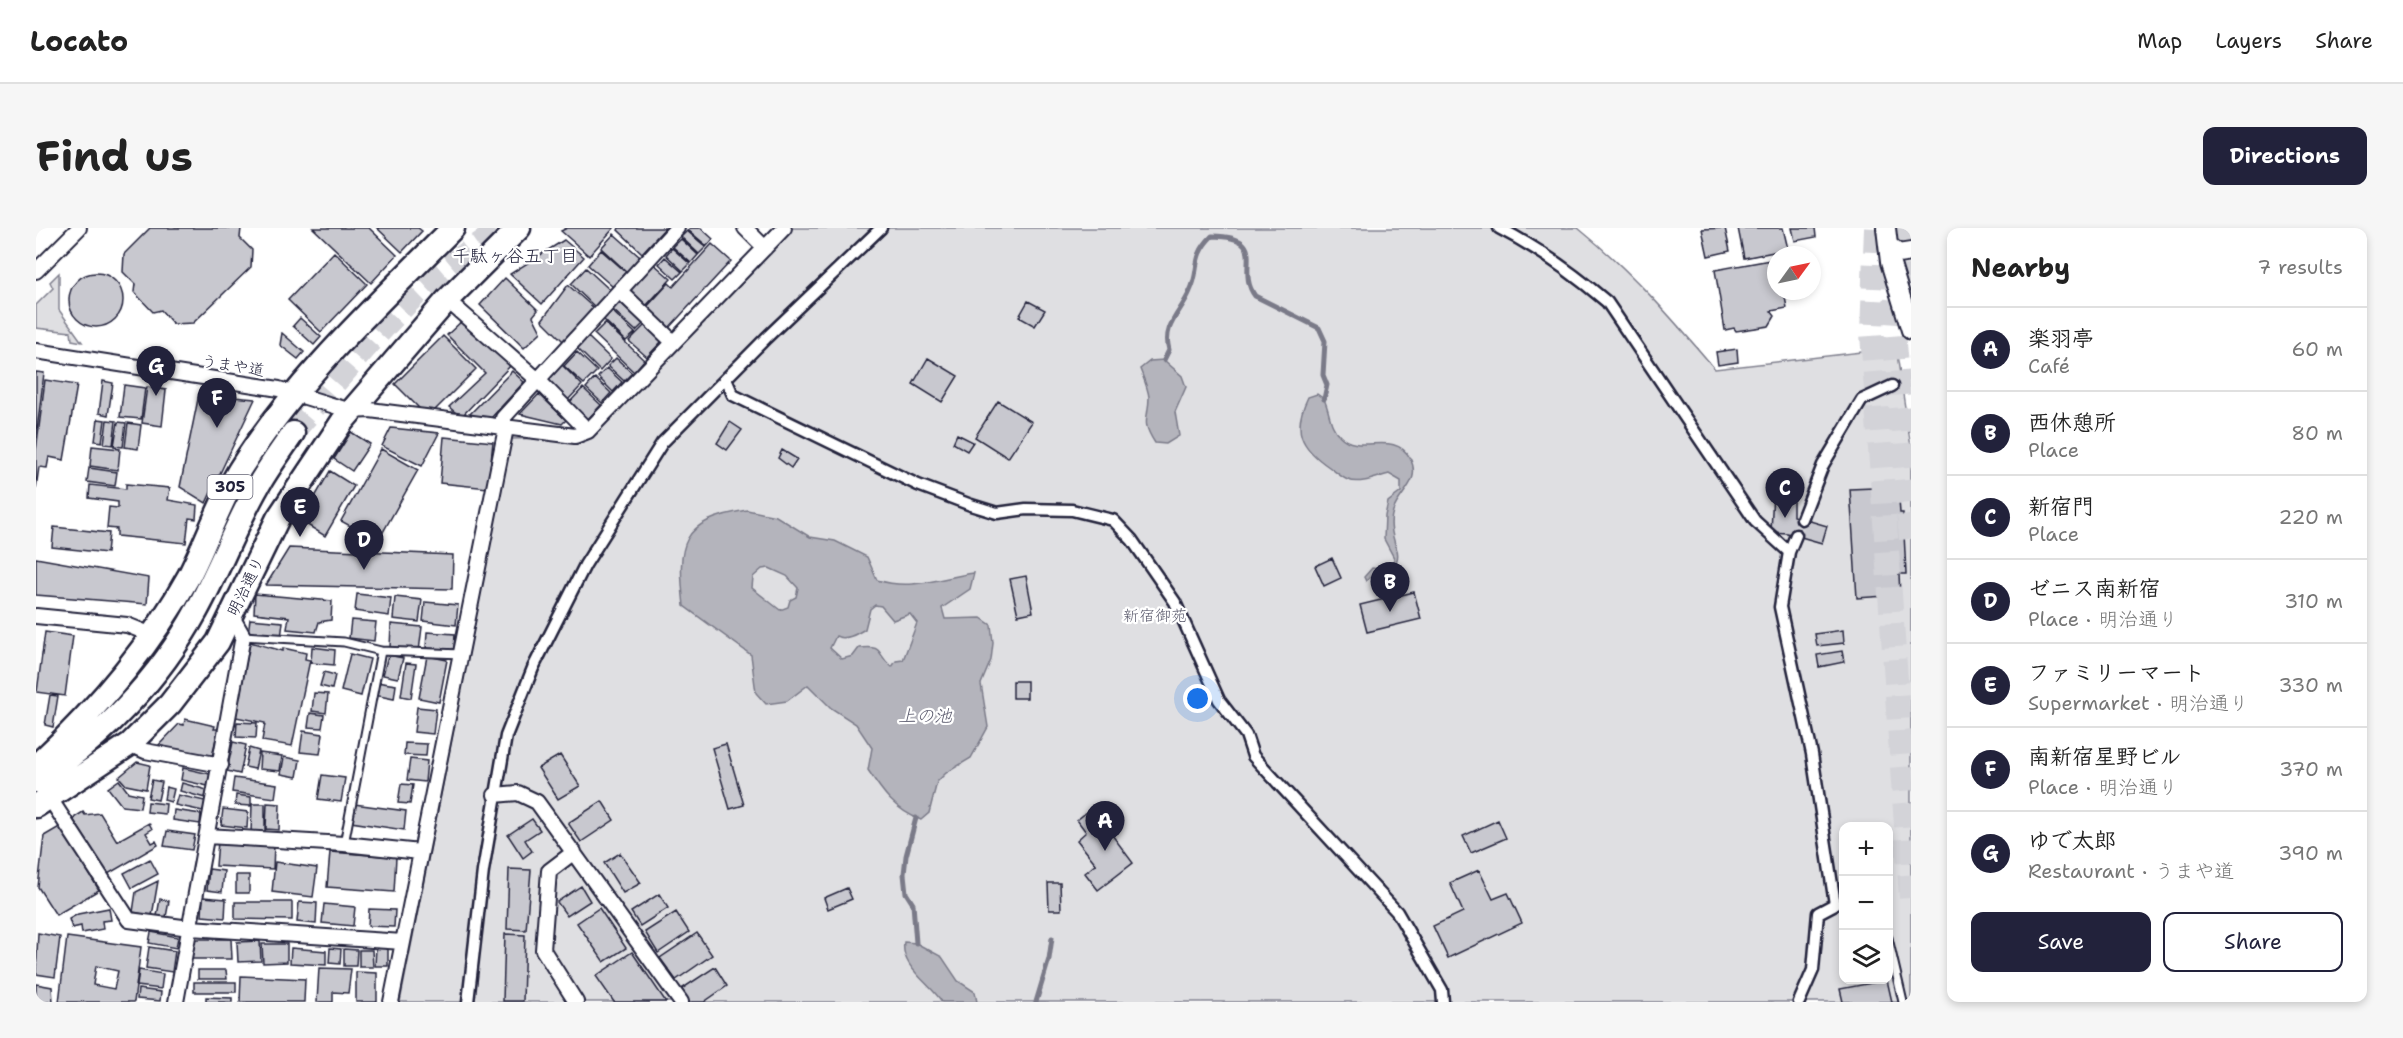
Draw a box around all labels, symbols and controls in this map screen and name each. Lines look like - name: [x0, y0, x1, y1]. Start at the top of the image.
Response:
- text: Locato: [30, 22, 128, 60]
- text: Map: [2137, 27, 2182, 55]
- text: Layers: [2215, 27, 2282, 55]
- text: Share: [2315, 27, 2373, 55]
- button: Directions: [2203, 127, 2367, 185]
- text: Find us: [36, 128, 193, 184]
- district label: 千駄ヶ谷五丁目: [452, 244, 578, 268]
- north arrow: [1767, 246, 1821, 300]
- text: Nearby: [1971, 250, 2070, 285]
- text: 7 results: [2257, 254, 2343, 280]
- text: 楽羽亭: [2028, 324, 2094, 353]
- text: A: [1983, 336, 1998, 362]
- text: 60 m: [2291, 336, 2343, 362]
- pin: G: [136, 346, 176, 396]
- street label: うまや道: [200, 350, 266, 381]
- text: Café: [2028, 353, 2070, 379]
- pin: F: [198, 378, 237, 428]
- text: 西休憩所: [2028, 408, 2116, 437]
- text: B: [1984, 420, 1997, 446]
- text: 80 m: [2291, 420, 2343, 446]
- text: Place: [2028, 437, 2079, 463]
- pin: C: [1766, 468, 1804, 518]
- road number: 305: [208, 475, 252, 499]
- pin: E: [280, 488, 320, 537]
- text: 新宿門: [2028, 492, 2094, 521]
- text: C: [1984, 504, 1997, 530]
- text: 220 m: [2279, 504, 2343, 530]
- pin: D: [344, 520, 384, 570]
- text: Place: [2028, 521, 2079, 547]
- street label: 明治通り: [222, 553, 269, 620]
- pin: B: [1370, 562, 1410, 612]
- text: ゼニス南新宿: [2028, 574, 2160, 603]
- text: D: [1983, 588, 1998, 614]
- text: 310 m: [2284, 588, 2343, 614]
- park label: 新宿御苑: [1123, 605, 1187, 626]
- text: Place · 明治通り: [2028, 606, 2178, 632]
- text: ファミリーマート: [2028, 658, 2205, 687]
- text: E: [1984, 672, 1997, 698]
- text: 330 m: [2279, 672, 2343, 698]
- your location: [1183, 684, 1212, 713]
- text: Supermarket · 明治通り: [2028, 690, 2249, 716]
- water label: 上の池: [898, 704, 953, 728]
- text: 南新宿星野ビル: [2028, 742, 2182, 771]
- text: F: [1985, 756, 1996, 782]
- text: 370 m: [2279, 756, 2343, 782]
- text: Place · 明治通り: [2028, 774, 2178, 800]
- pin: A: [1086, 802, 1124, 851]
- map controls: [1839, 822, 1893, 984]
- button: +: [1839, 822, 1893, 876]
- text: ゆで太郎: [2028, 826, 2116, 855]
- text: G: [1982, 840, 1999, 866]
- text: 390 m: [2278, 840, 2343, 866]
- text: Restaurant · うまや道: [2028, 858, 2234, 884]
- button: −: [1839, 876, 1893, 930]
- button: Save: [1971, 912, 2151, 972]
- button: Share: [2163, 912, 2343, 972]
- button: layers: [1839, 930, 1893, 984]

